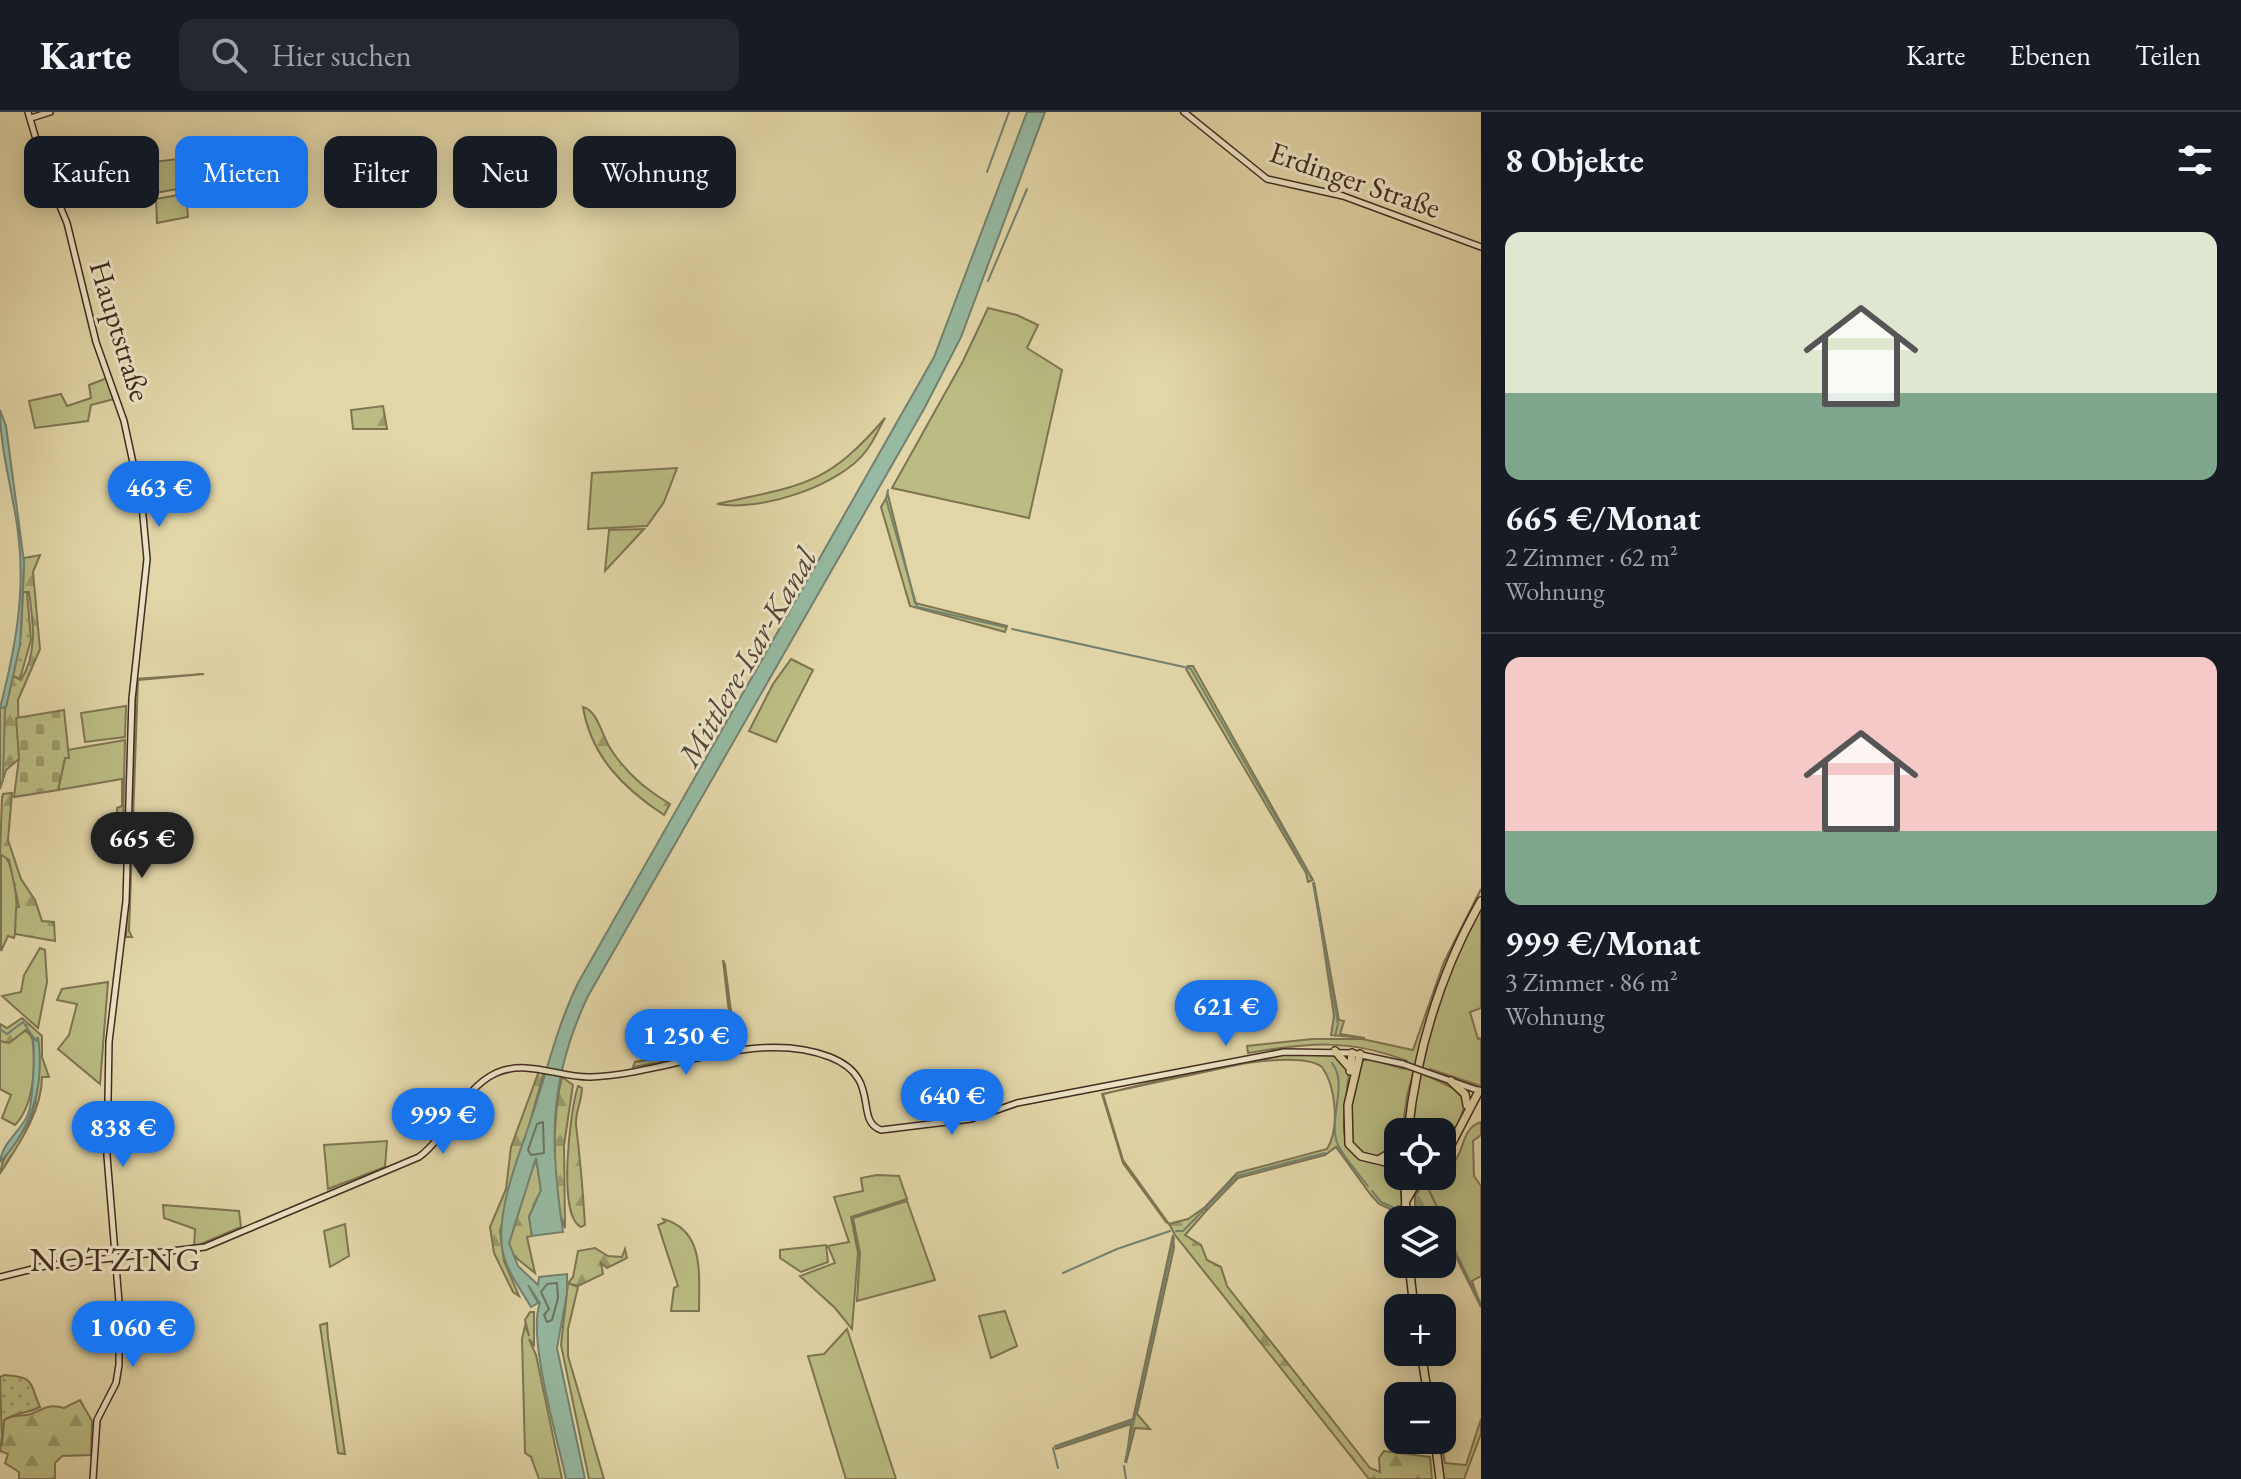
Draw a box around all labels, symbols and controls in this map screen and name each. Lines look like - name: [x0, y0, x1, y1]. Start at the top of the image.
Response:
- search box: [179, 19, 739, 91]
- text: Karte: [40, 31, 131, 80]
- icon: search: [207, 33, 251, 77]
- text: Hier suchen: [271, 36, 412, 75]
- text: Karte: [1906, 37, 1965, 73]
- text: Ebenen: [2009, 37, 2091, 73]
- text: Teilen: [2135, 37, 2201, 73]
- street label: Erdinger Straße: [1265, 132, 1446, 227]
- chip: Kaufen: [24, 136, 159, 208]
- chip: Mieten: [175, 136, 308, 208]
- chip: Filter: [324, 136, 437, 208]
- chip: Neu: [453, 136, 557, 208]
- chip: Wohnung: [573, 136, 736, 208]
- text: 8 Objekte: [1505, 138, 1644, 182]
- icon: filters: [2173, 138, 2217, 182]
- street label: Hauptstraße: [81, 256, 160, 406]
- icon: home: [1789, 284, 1933, 428]
- pin: 463 €: [103, 461, 215, 529]
- text: 463 €: [126, 470, 192, 504]
- text: 665 €/Monat: [1505, 496, 1700, 540]
- water label: Mittlere-Isar-Kanal: [666, 539, 827, 776]
- text: 2 Zimmer · 62 m²: [1505, 540, 1678, 574]
- text: Wohnung: [1505, 574, 1605, 608]
- icon: home: [1789, 709, 1933, 853]
- pin: 665 €: [86, 812, 198, 880]
- text: 665 €: [109, 821, 175, 855]
- text: 999 €/Monat: [1505, 921, 1700, 965]
- text: 3 Zimmer · 86 m²: [1505, 965, 1678, 999]
- pin: 621 €: [1170, 980, 1282, 1048]
- text: 621 €: [1193, 989, 1259, 1023]
- text: Wohnung: [1505, 999, 1605, 1033]
- pin: 1 250 €: [612, 1009, 760, 1077]
- text: 1 250 €: [643, 1018, 729, 1052]
- pin: 640 €: [896, 1069, 1008, 1137]
- text: 640 €: [919, 1078, 985, 1112]
- pin: 999 €: [387, 1088, 499, 1156]
- text: 999 €: [410, 1097, 476, 1131]
- pin: 838 €: [67, 1101, 179, 1169]
- text: 838 €: [90, 1110, 156, 1144]
- map controls: [1384, 1118, 1456, 1454]
- button: locate: [1384, 1118, 1456, 1190]
- button: layers: [1384, 1206, 1456, 1278]
- district label: NOTZING: [30, 1237, 202, 1281]
- button: +: [1384, 1294, 1456, 1366]
- pin: 1 060 €: [59, 1301, 207, 1369]
- text: 1 060 €: [90, 1310, 176, 1344]
- button: −: [1384, 1382, 1456, 1454]

